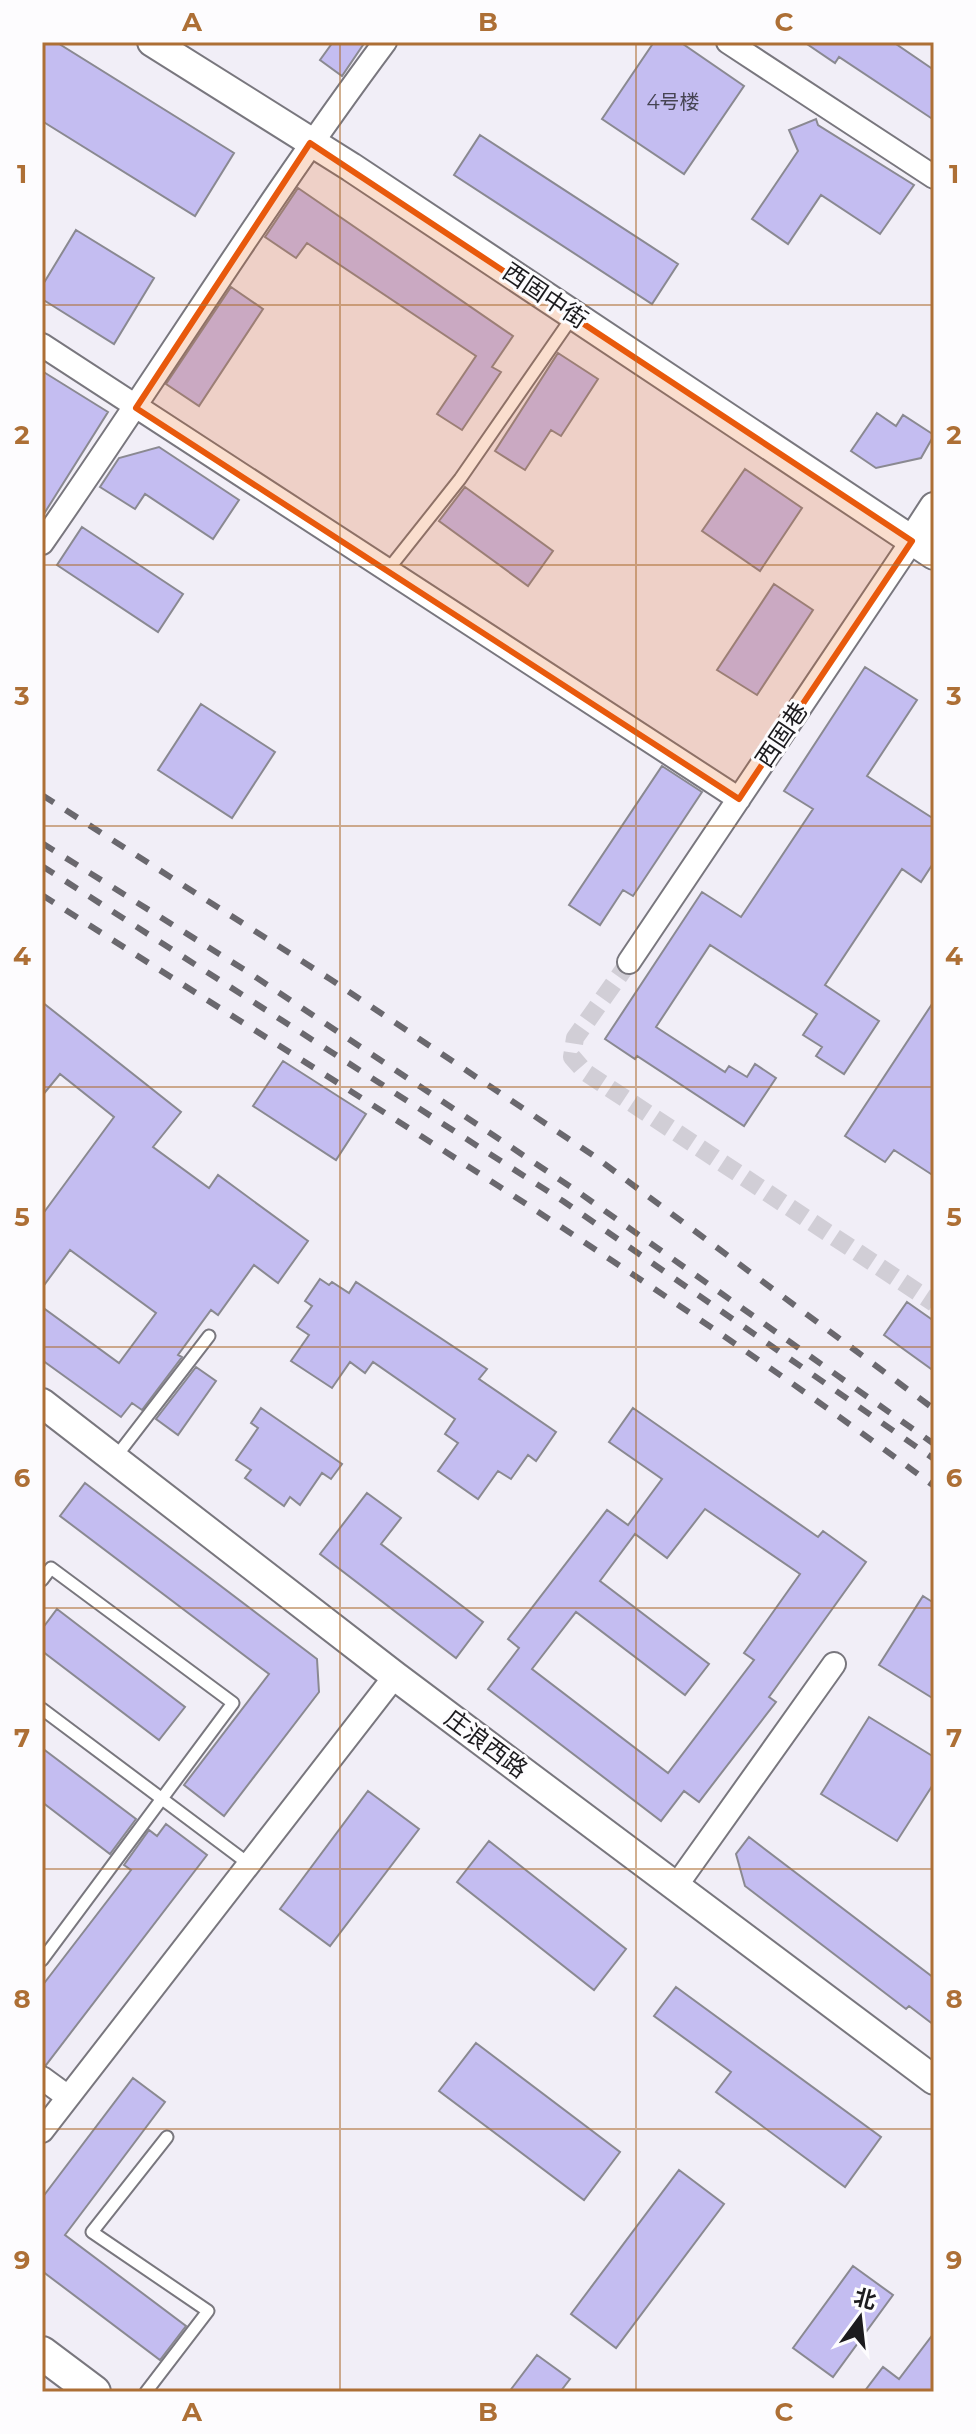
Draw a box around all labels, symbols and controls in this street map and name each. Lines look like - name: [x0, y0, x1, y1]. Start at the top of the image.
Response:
- text: A: [181, 6, 203, 38]
- text: B: [478, 6, 498, 38]
- text: C: [775, 6, 794, 38]
- house number: 4号楼: [646, 90, 700, 114]
- text: 1: [17, 158, 27, 190]
- text: 1: [949, 158, 959, 190]
- street label: 西固中街: [497, 257, 593, 334]
- text: 2: [14, 419, 30, 451]
- text: 2: [946, 419, 962, 451]
- text: 3: [13, 680, 30, 712]
- text: 3: [945, 680, 962, 712]
- street label: 西固巷: [749, 697, 814, 773]
- text: 4: [13, 940, 31, 972]
- text: 4: [945, 940, 963, 972]
- text: 5: [14, 1201, 30, 1233]
- text: 5: [946, 1201, 962, 1233]
- text: 6: [14, 1462, 31, 1494]
- text: 6: [946, 1462, 963, 1494]
- street label: 庄浪西路: [439, 1703, 533, 1784]
- text: 7: [14, 1722, 30, 1754]
- text: 7: [946, 1722, 962, 1754]
- text: 8: [13, 1983, 31, 2015]
- text: 8: [945, 1983, 963, 2015]
- text: 9: [14, 2244, 30, 2276]
- text: 9: [946, 2244, 962, 2276]
- north arrow: [820, 2278, 900, 2358]
- text: 北: [851, 2283, 879, 2315]
- text: A: [181, 2396, 203, 2428]
- text: B: [478, 2396, 498, 2428]
- text: C: [775, 2396, 794, 2428]

